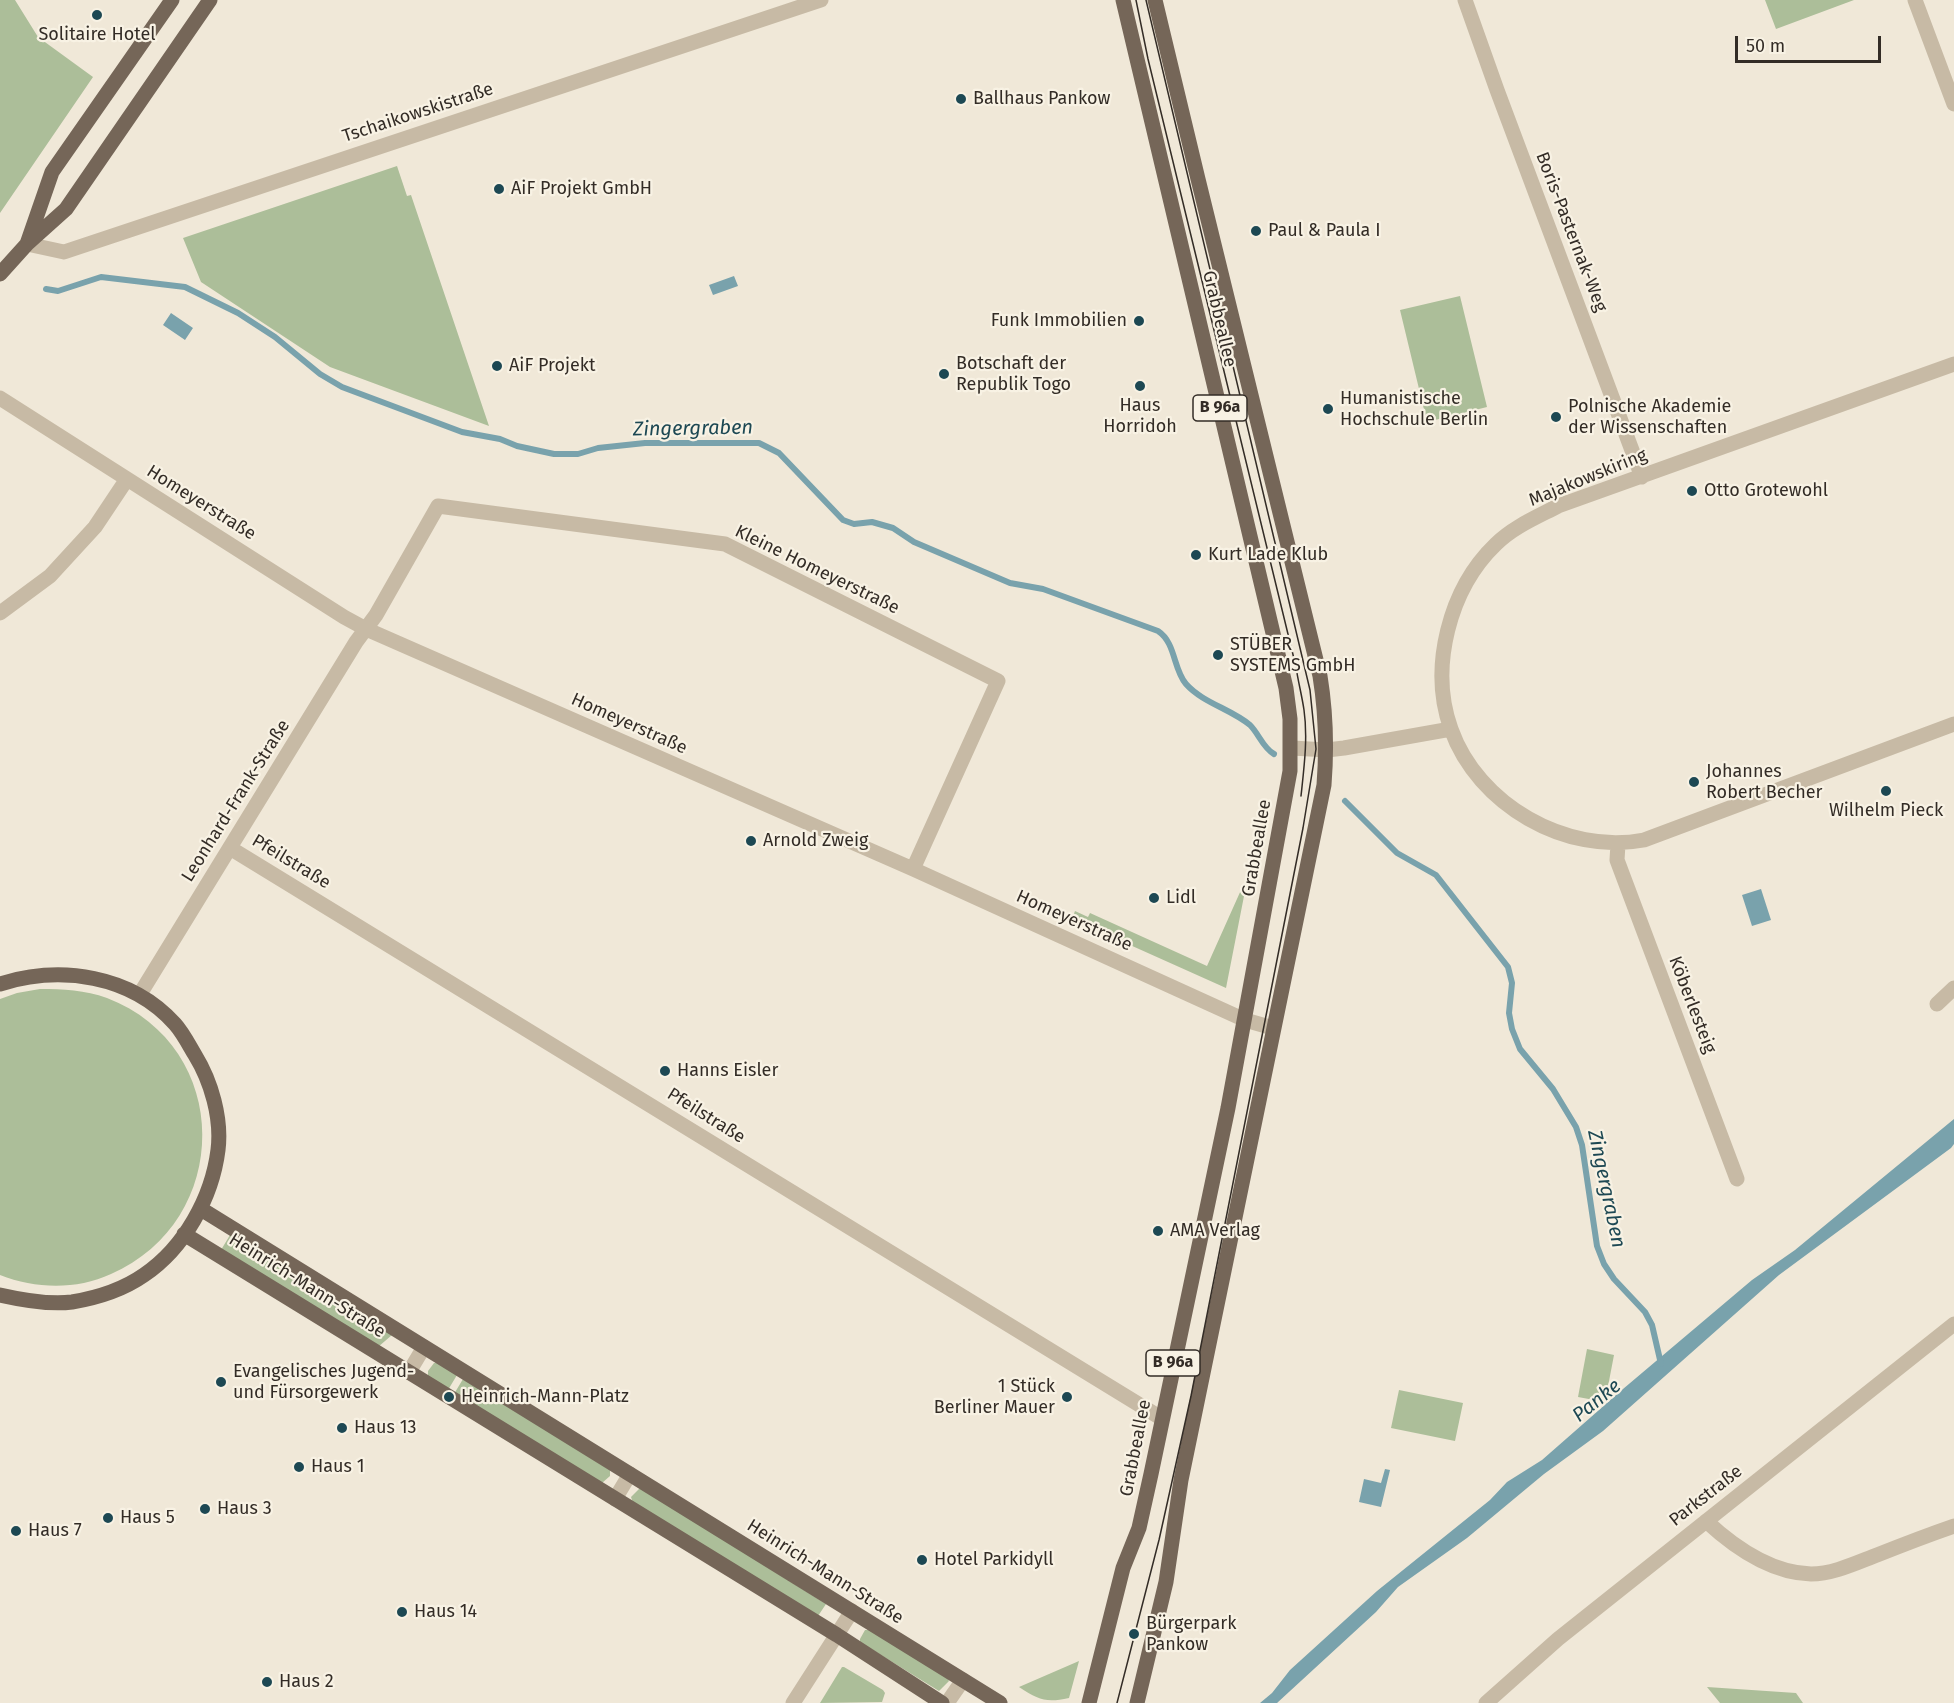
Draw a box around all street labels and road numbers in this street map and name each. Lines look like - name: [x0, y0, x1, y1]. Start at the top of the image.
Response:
- street label: Tschaikowskistraße: [340, 78, 496, 148]
- street label: Boris-Pasternak-Weg: [1531, 149, 1611, 315]
- street label: Grabbeallee: [1197, 269, 1241, 369]
- road number: B 96a: [1193, 395, 1247, 421]
- street label: Majakowskiring: [1526, 444, 1650, 512]
- street label: Homeyerstraße: [142, 461, 260, 545]
- street label: Kleine Homeyerstraße: [731, 521, 903, 619]
- street label: Homeyerstraße: [568, 689, 690, 759]
- street label: Leonhard-Frank-Straße: [177, 716, 295, 886]
- street label: Grabbeallee: [1238, 798, 1276, 898]
- street label: Pfeilstraße: [248, 830, 334, 894]
- street label: Homeyerstraße: [1013, 886, 1135, 956]
- street label: Köberlesteig: [1664, 953, 1720, 1057]
- street label: Pfeilstraße: [663, 1084, 749, 1148]
- street label: Heinrich-Mann-Straße: [225, 1229, 389, 1343]
- road number: B 96a: [1146, 1350, 1200, 1376]
- street label: Grabbeallee: [1116, 1398, 1156, 1498]
- street label: Parkstraße: [1665, 1461, 1747, 1531]
- street label: Heinrich-Mann-Straße: [743, 1515, 907, 1629]

